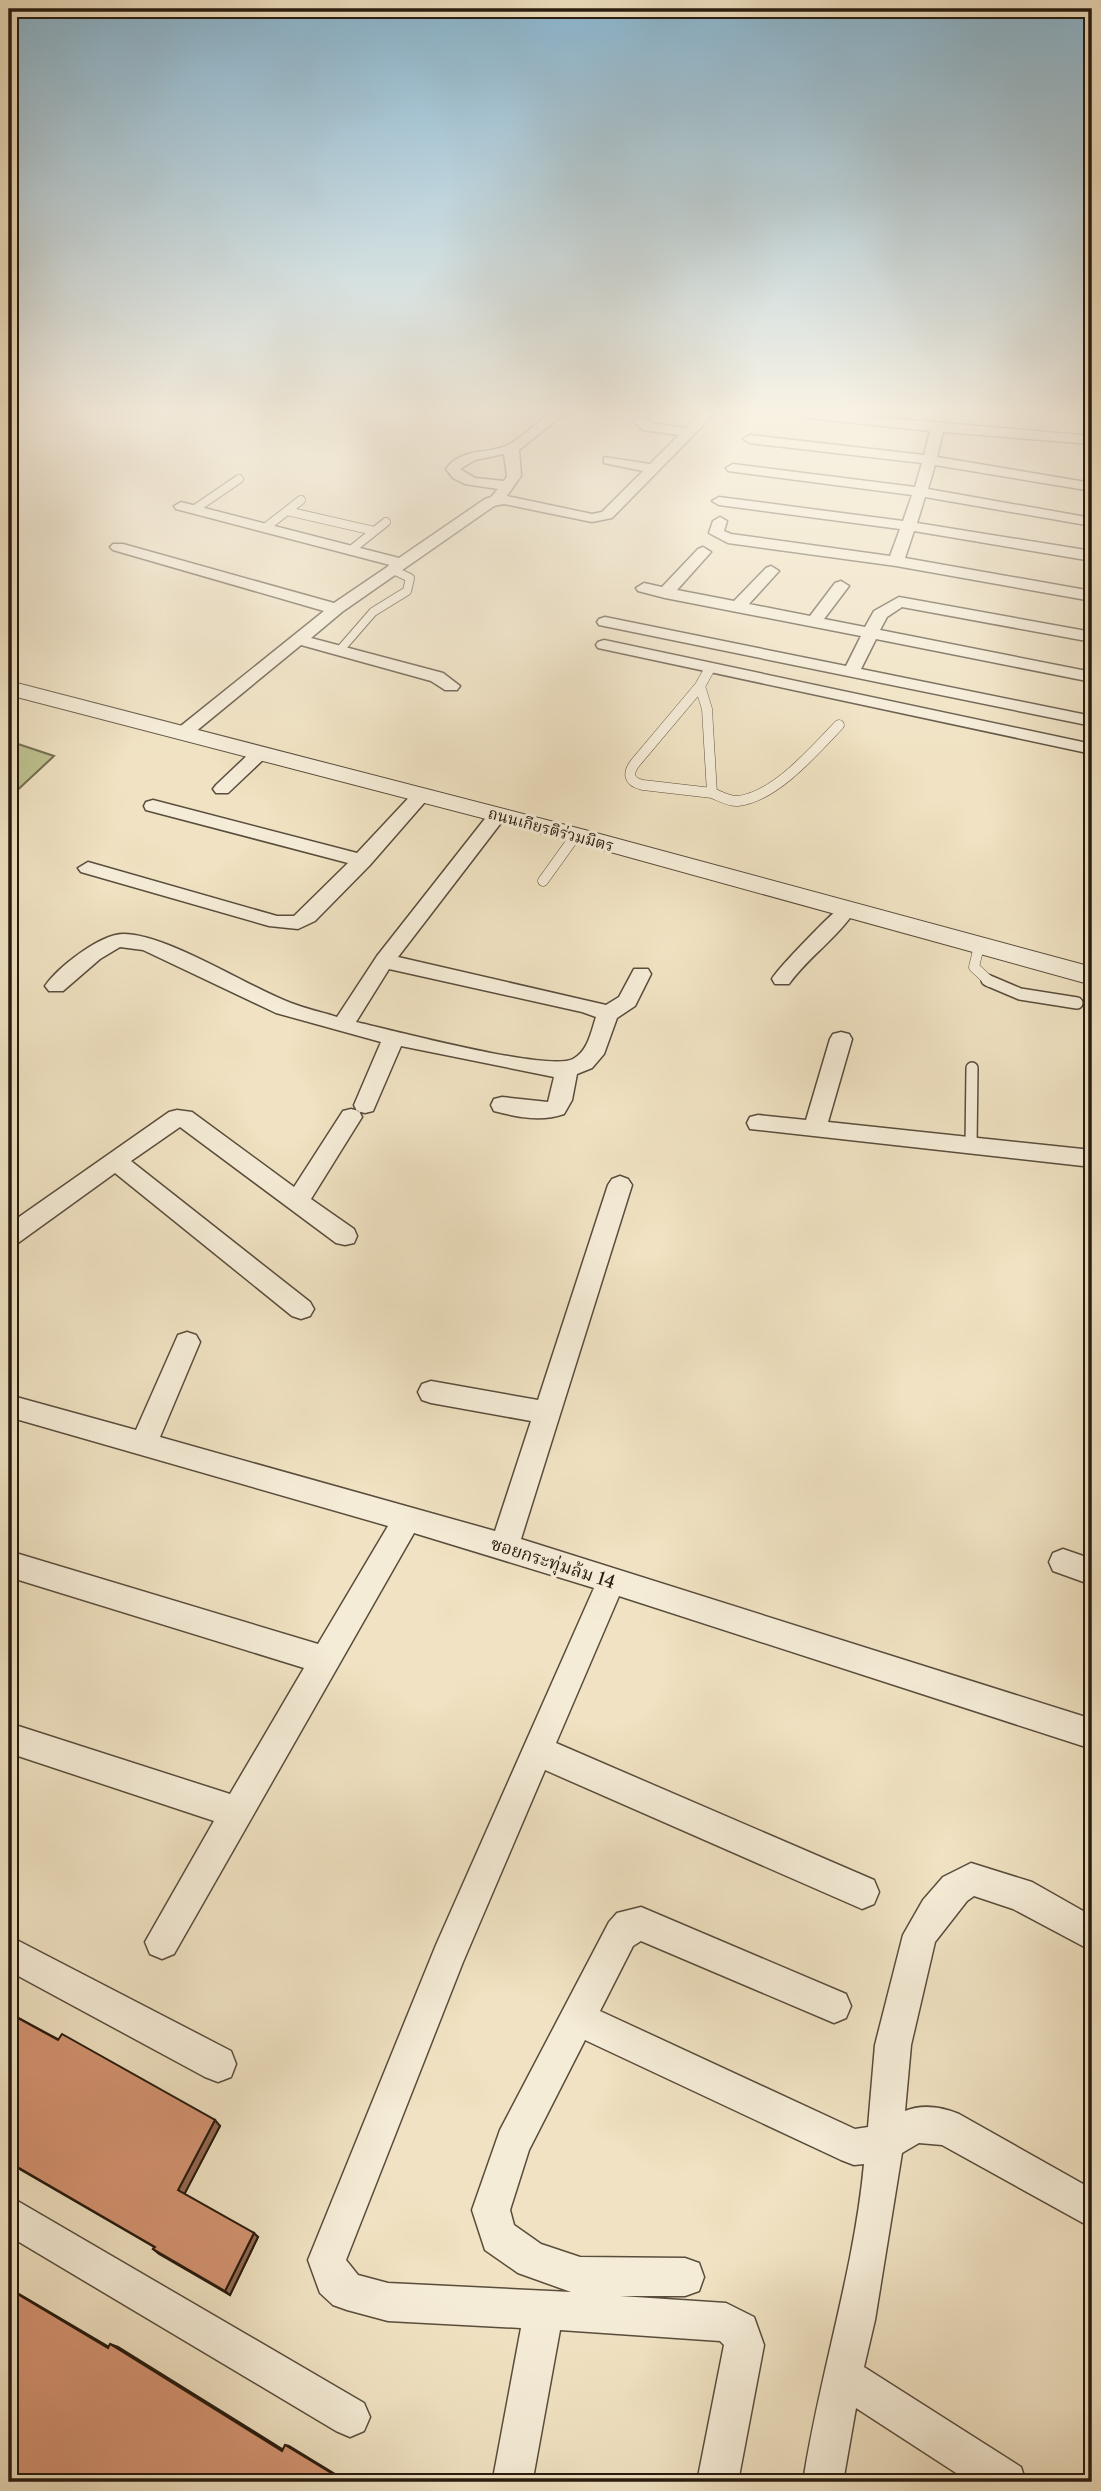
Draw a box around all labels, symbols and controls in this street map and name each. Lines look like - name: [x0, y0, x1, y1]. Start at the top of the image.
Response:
- street label: ถนนเกียรติร่วมมิตร: [486, 803, 616, 855]
- street label: ซอยกระทุ่มล้ม 14: [488, 1533, 618, 1594]

